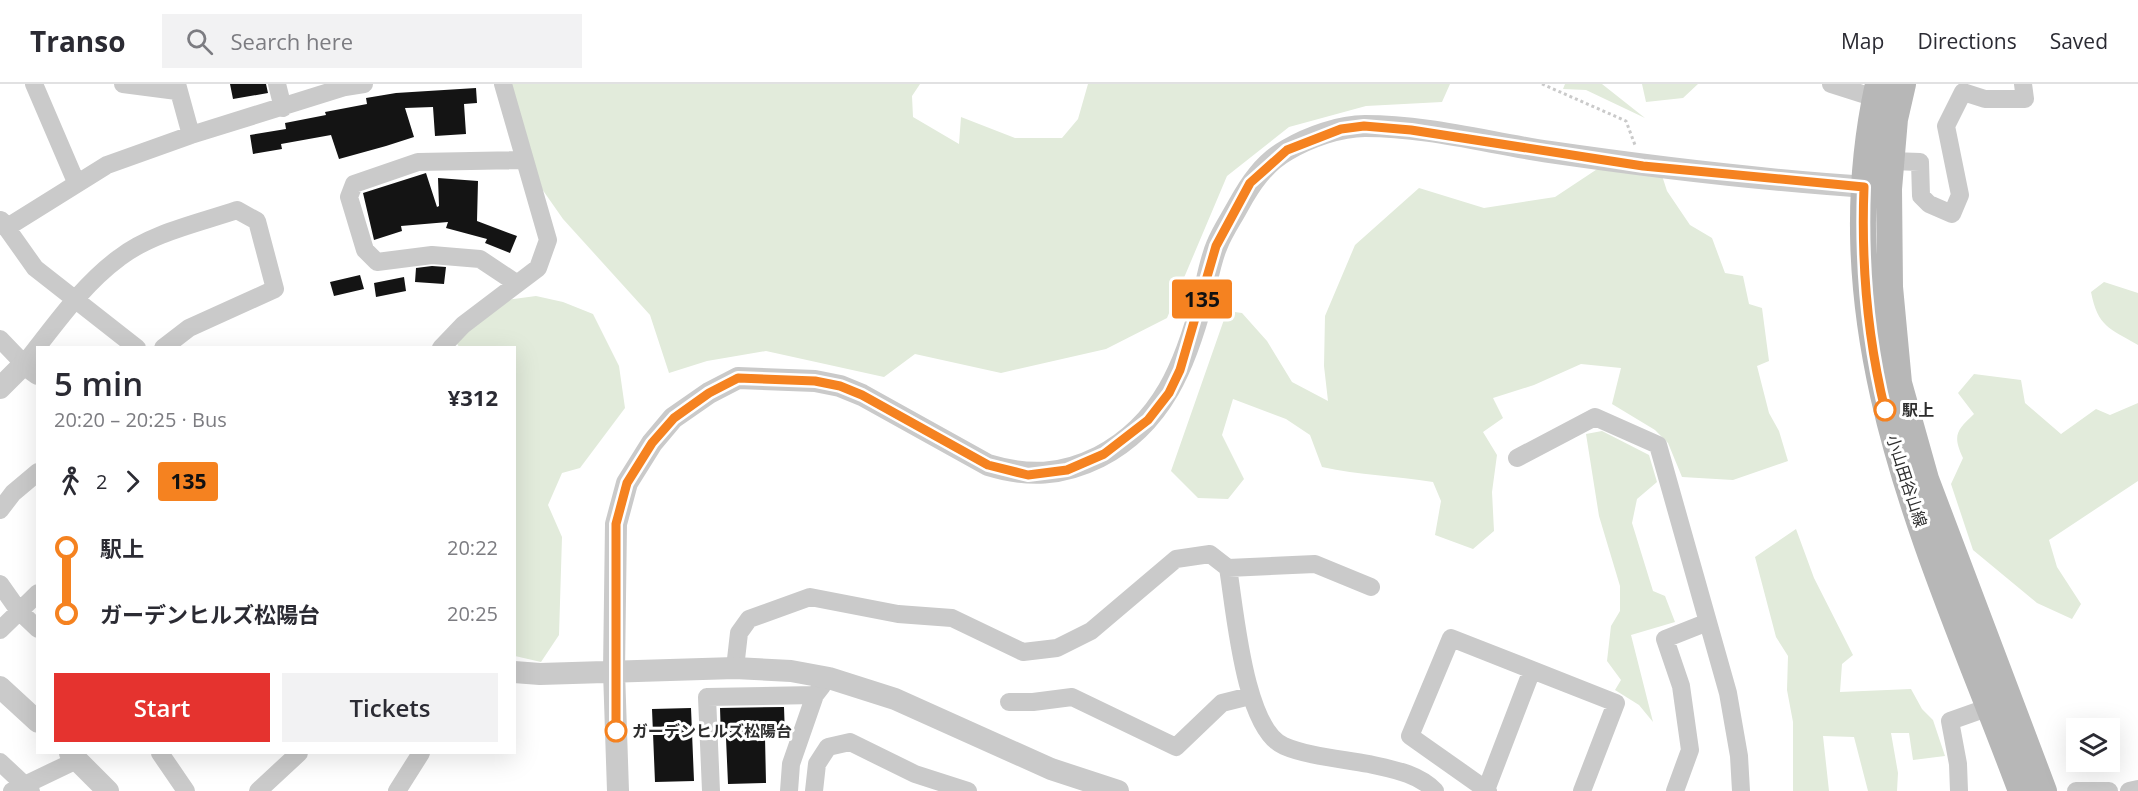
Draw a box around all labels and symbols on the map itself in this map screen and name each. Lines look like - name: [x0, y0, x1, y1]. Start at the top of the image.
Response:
- line badge: 135: [1168, 280, 1236, 318]
- marker: 駅上: [1874, 399, 1896, 421]
- place label: 駅上: [1902, 399, 1934, 421]
- street label: 小山田谷山線: [1882, 432, 1932, 530]
- marker: ガーデンヒルズ松陽台: [605, 720, 627, 742]
- place label: ガーデンヒルズ松陽台: [632, 720, 792, 742]

